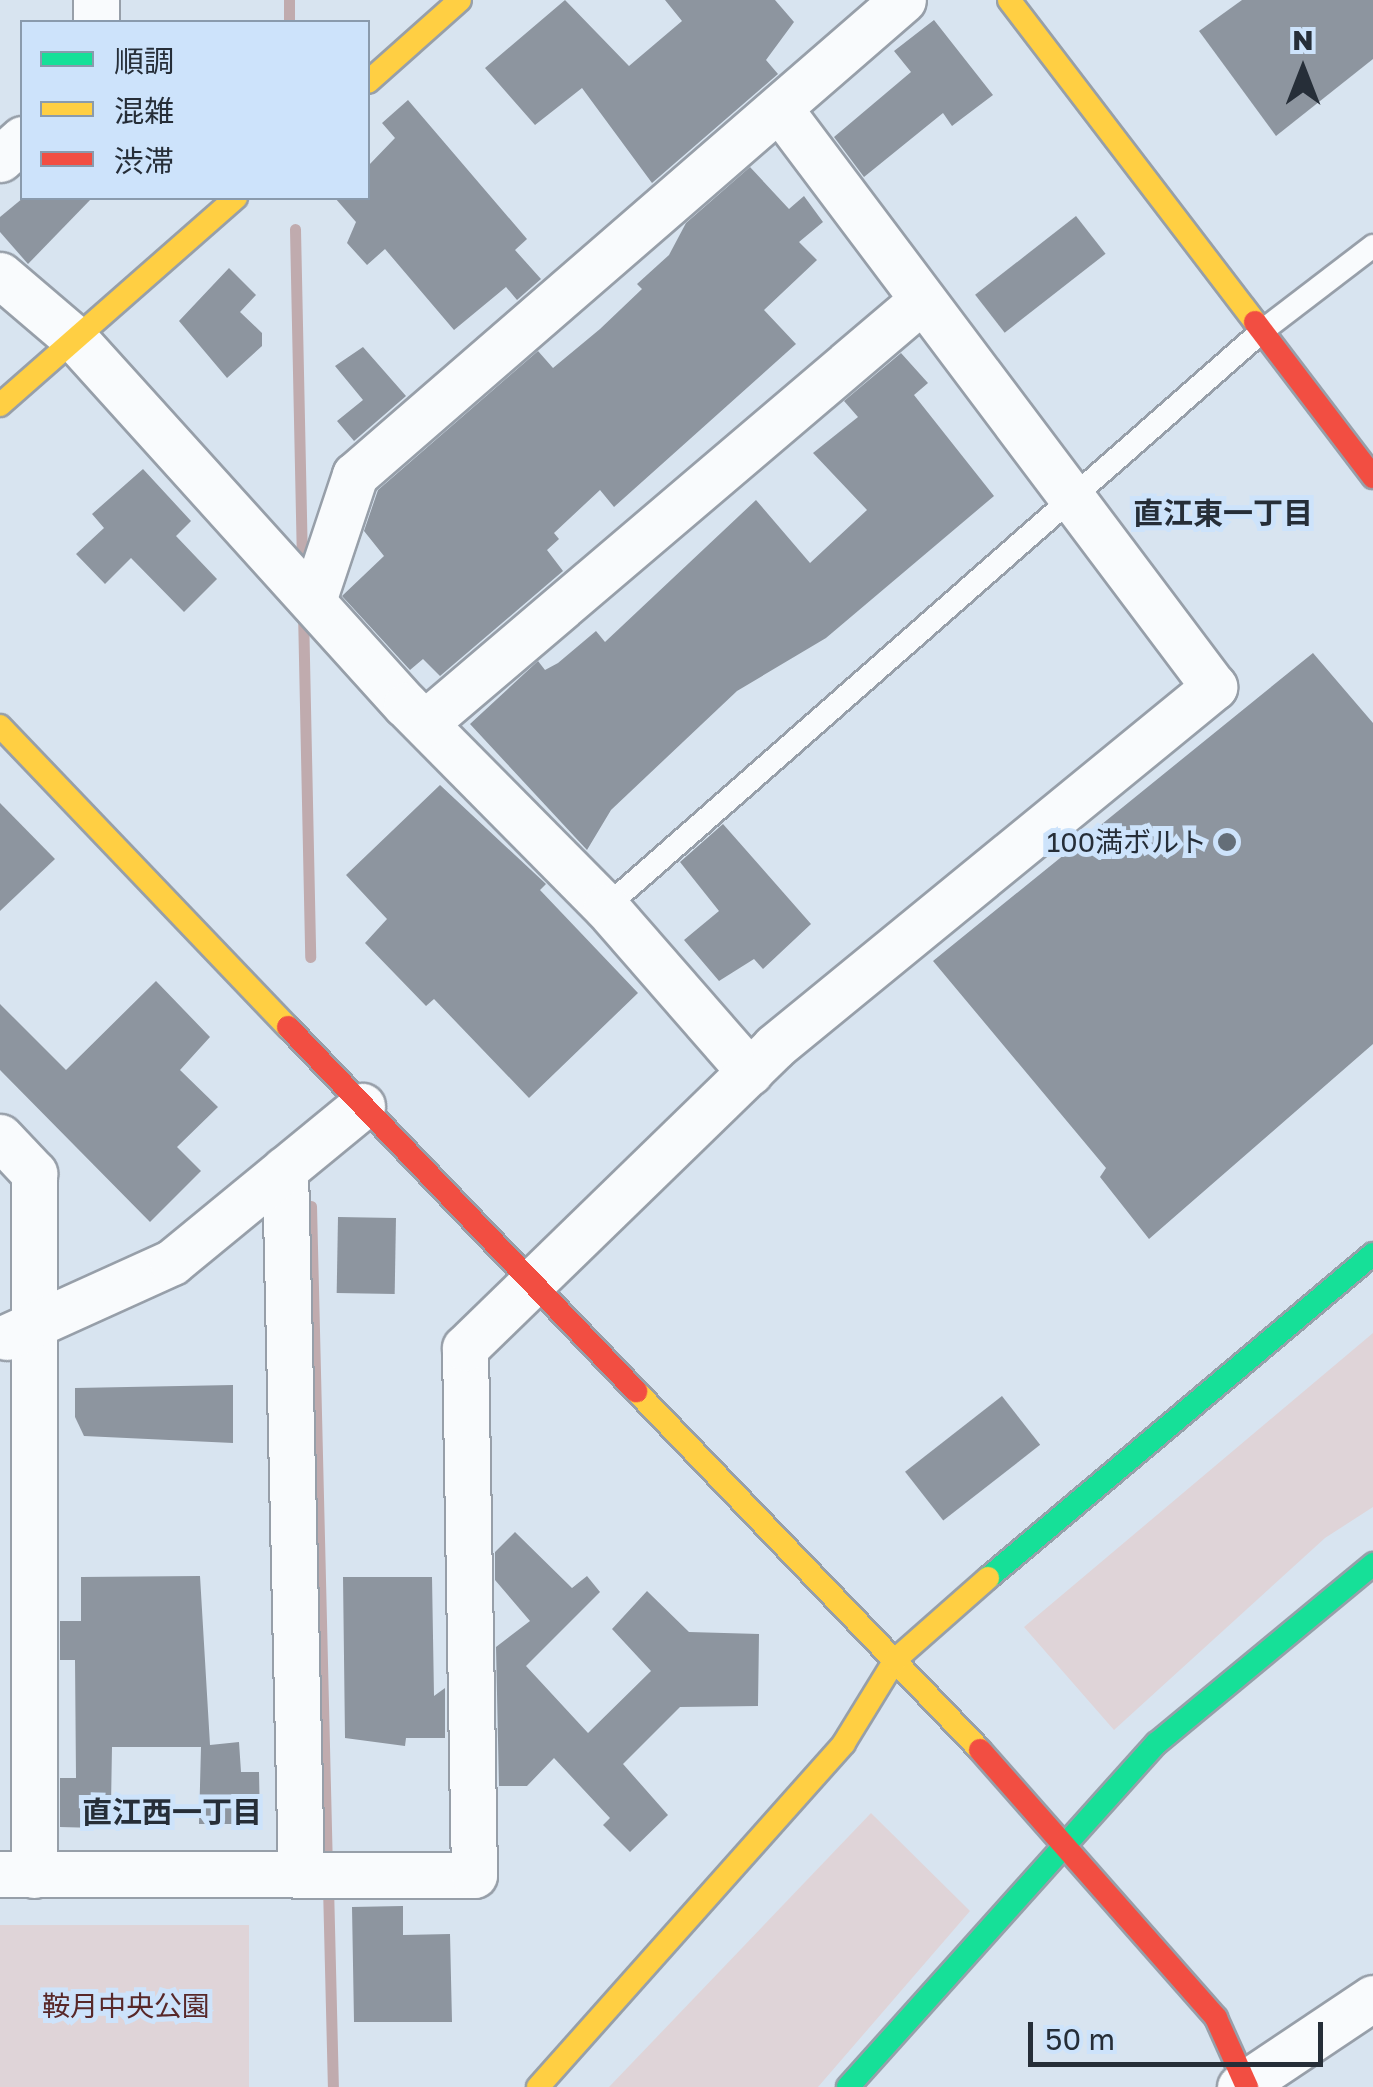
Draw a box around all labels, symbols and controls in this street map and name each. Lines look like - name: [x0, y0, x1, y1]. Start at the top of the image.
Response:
- legend: [20, 20, 370, 200]
- north arrow: [1253, 20, 1353, 120]
- text: N: [1292, 23, 1314, 56]
- text: 順調: [114, 43, 174, 79]
- text: 混雑: [114, 93, 174, 129]
- text: 渋滞: [114, 143, 174, 179]
- district label: 直江東一丁目: [1133, 495, 1313, 531]
- place label: 100満ボルト: [1047, 825, 1207, 859]
- marker: 100満ボルト: [1216, 831, 1238, 853]
- district label: 直江西一丁目: [82, 1794, 262, 1830]
- park label: 鞍月中央公園: [42, 1989, 210, 2023]
- scale bar: [1033, 2002, 1328, 2064]
- text: 50 m: [1045, 2021, 1115, 2057]

